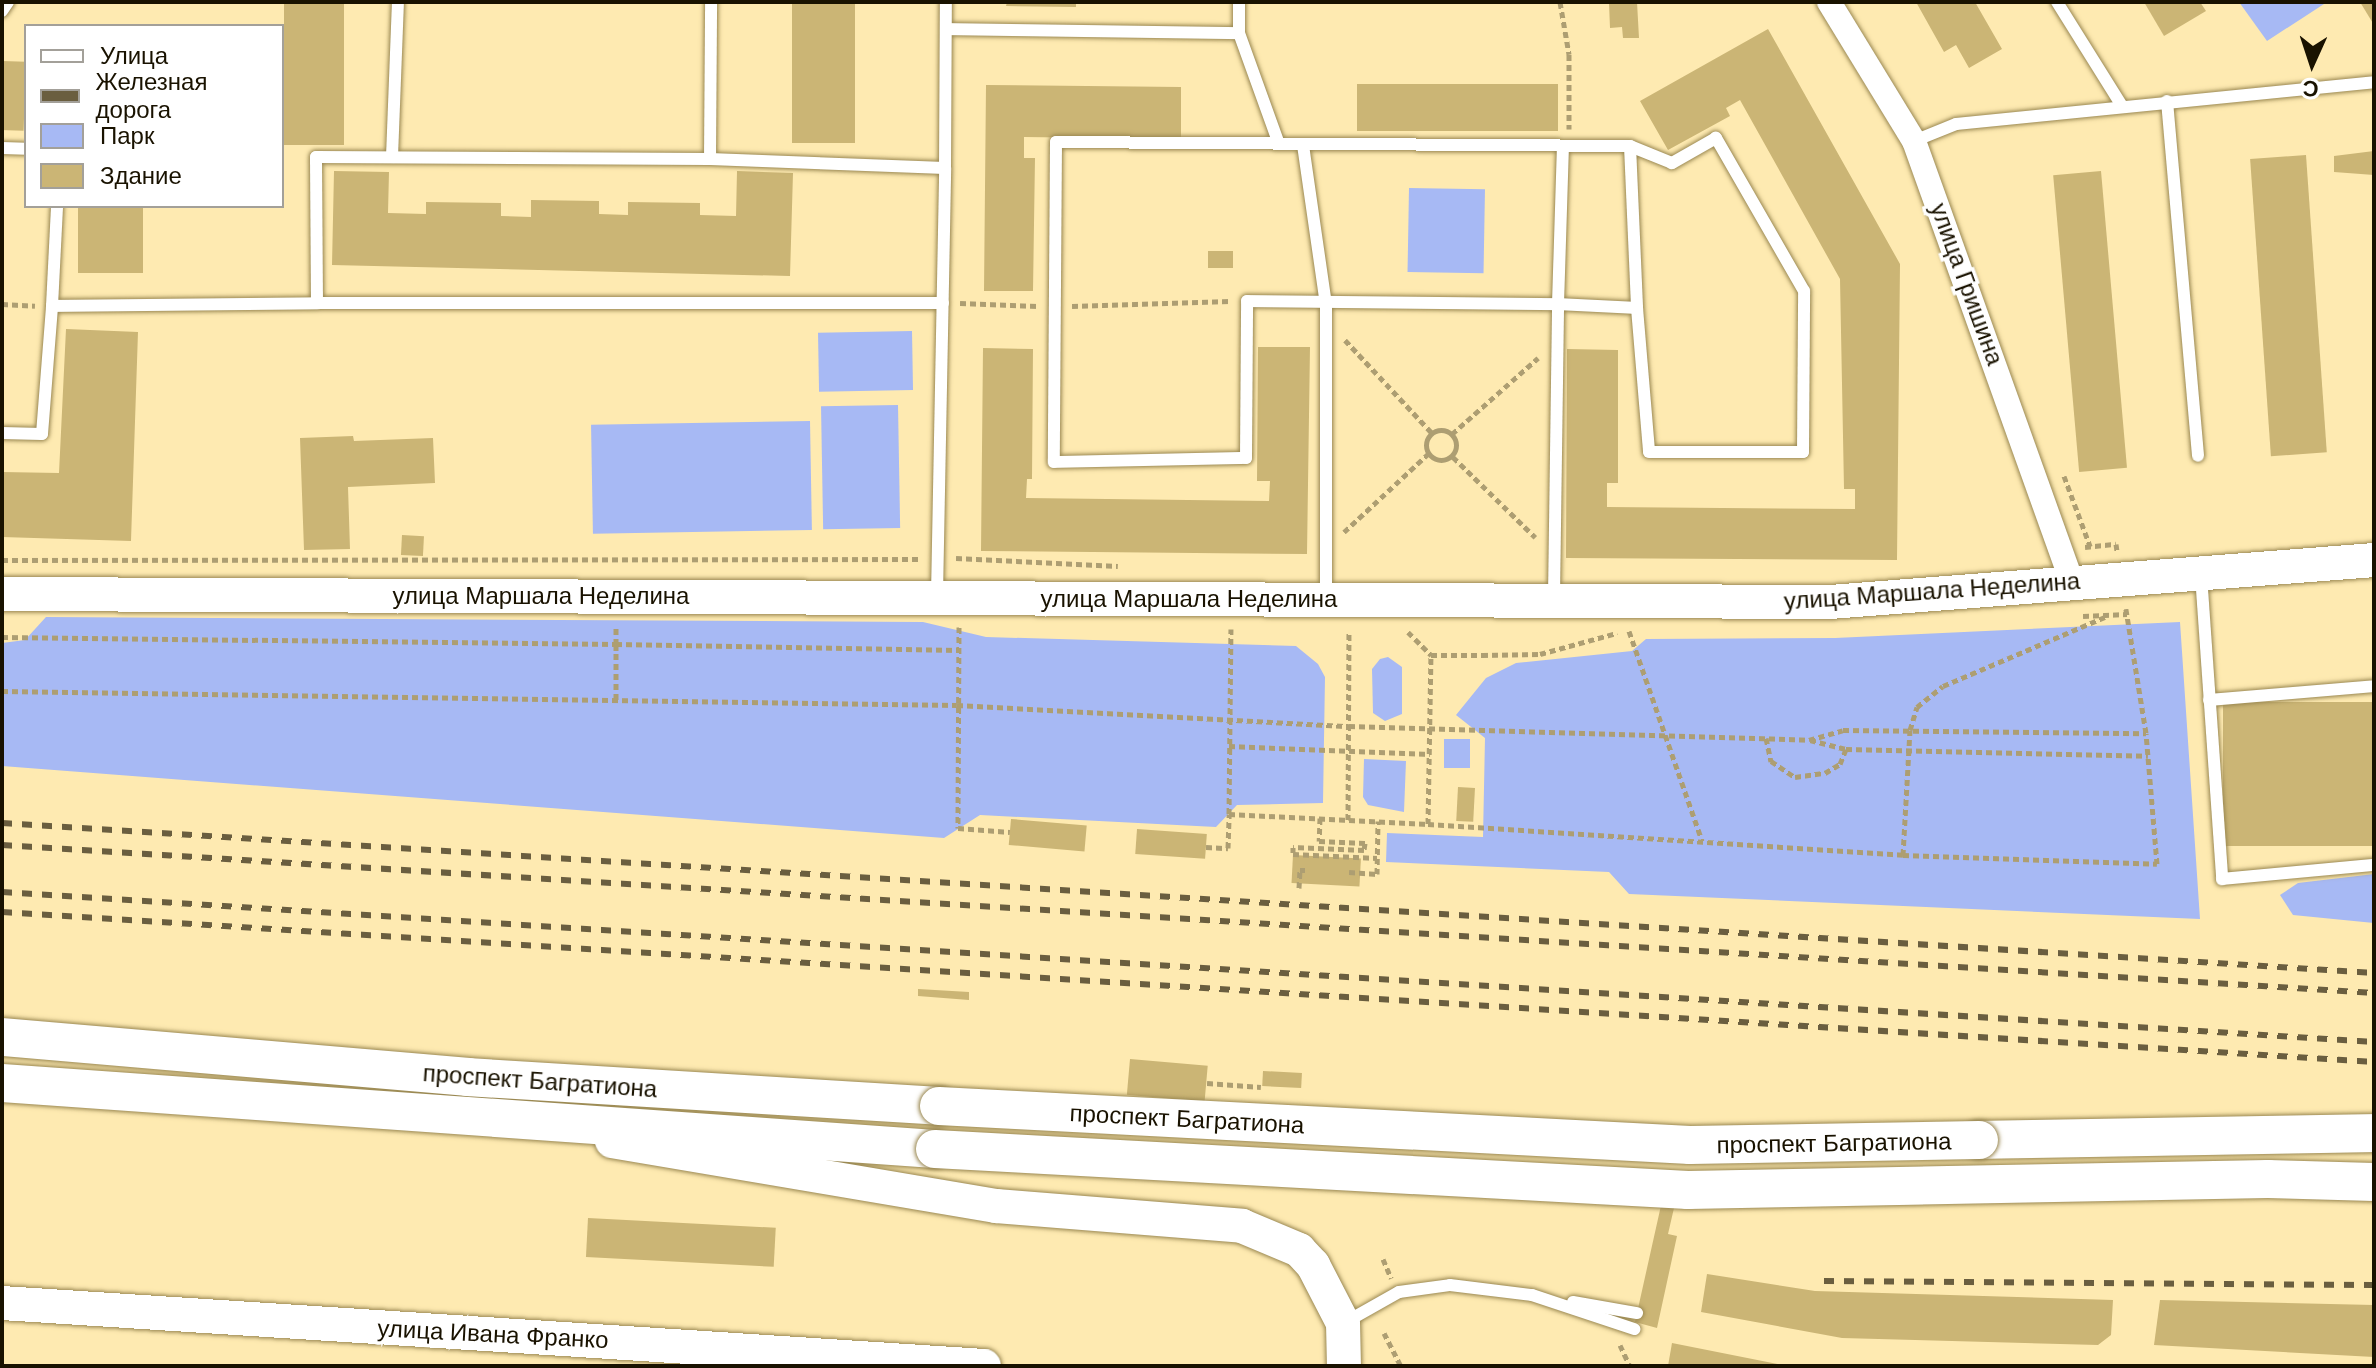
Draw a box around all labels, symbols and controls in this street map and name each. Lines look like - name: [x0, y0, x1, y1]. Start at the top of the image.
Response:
- legend: [24, 24, 284, 208]
- north arrow: [2272, 24, 2352, 104]
- text: Улица: [100, 42, 168, 69]
- text: Железная дорога: [96, 68, 207, 123]
- text: С: [2302, 76, 2319, 101]
- text: Парк: [100, 122, 154, 149]
- text: Здание: [100, 162, 182, 189]
- street label: улица Гришина: [1924, 199, 2010, 369]
- street label: улица Маршала Неделина: [1783, 566, 2081, 616]
- street label: улица Маршала Неделина: [393, 582, 689, 610]
- street label: улица Маршала Неделина: [1041, 585, 1337, 613]
- street label: проспект Багратиона: [422, 1058, 658, 1104]
- street label: проспект Багратиона: [1069, 1098, 1305, 1140]
- street label: проспект Багратиона: [1716, 1127, 1952, 1159]
- street label: улица Ивана Франко: [377, 1314, 609, 1354]

